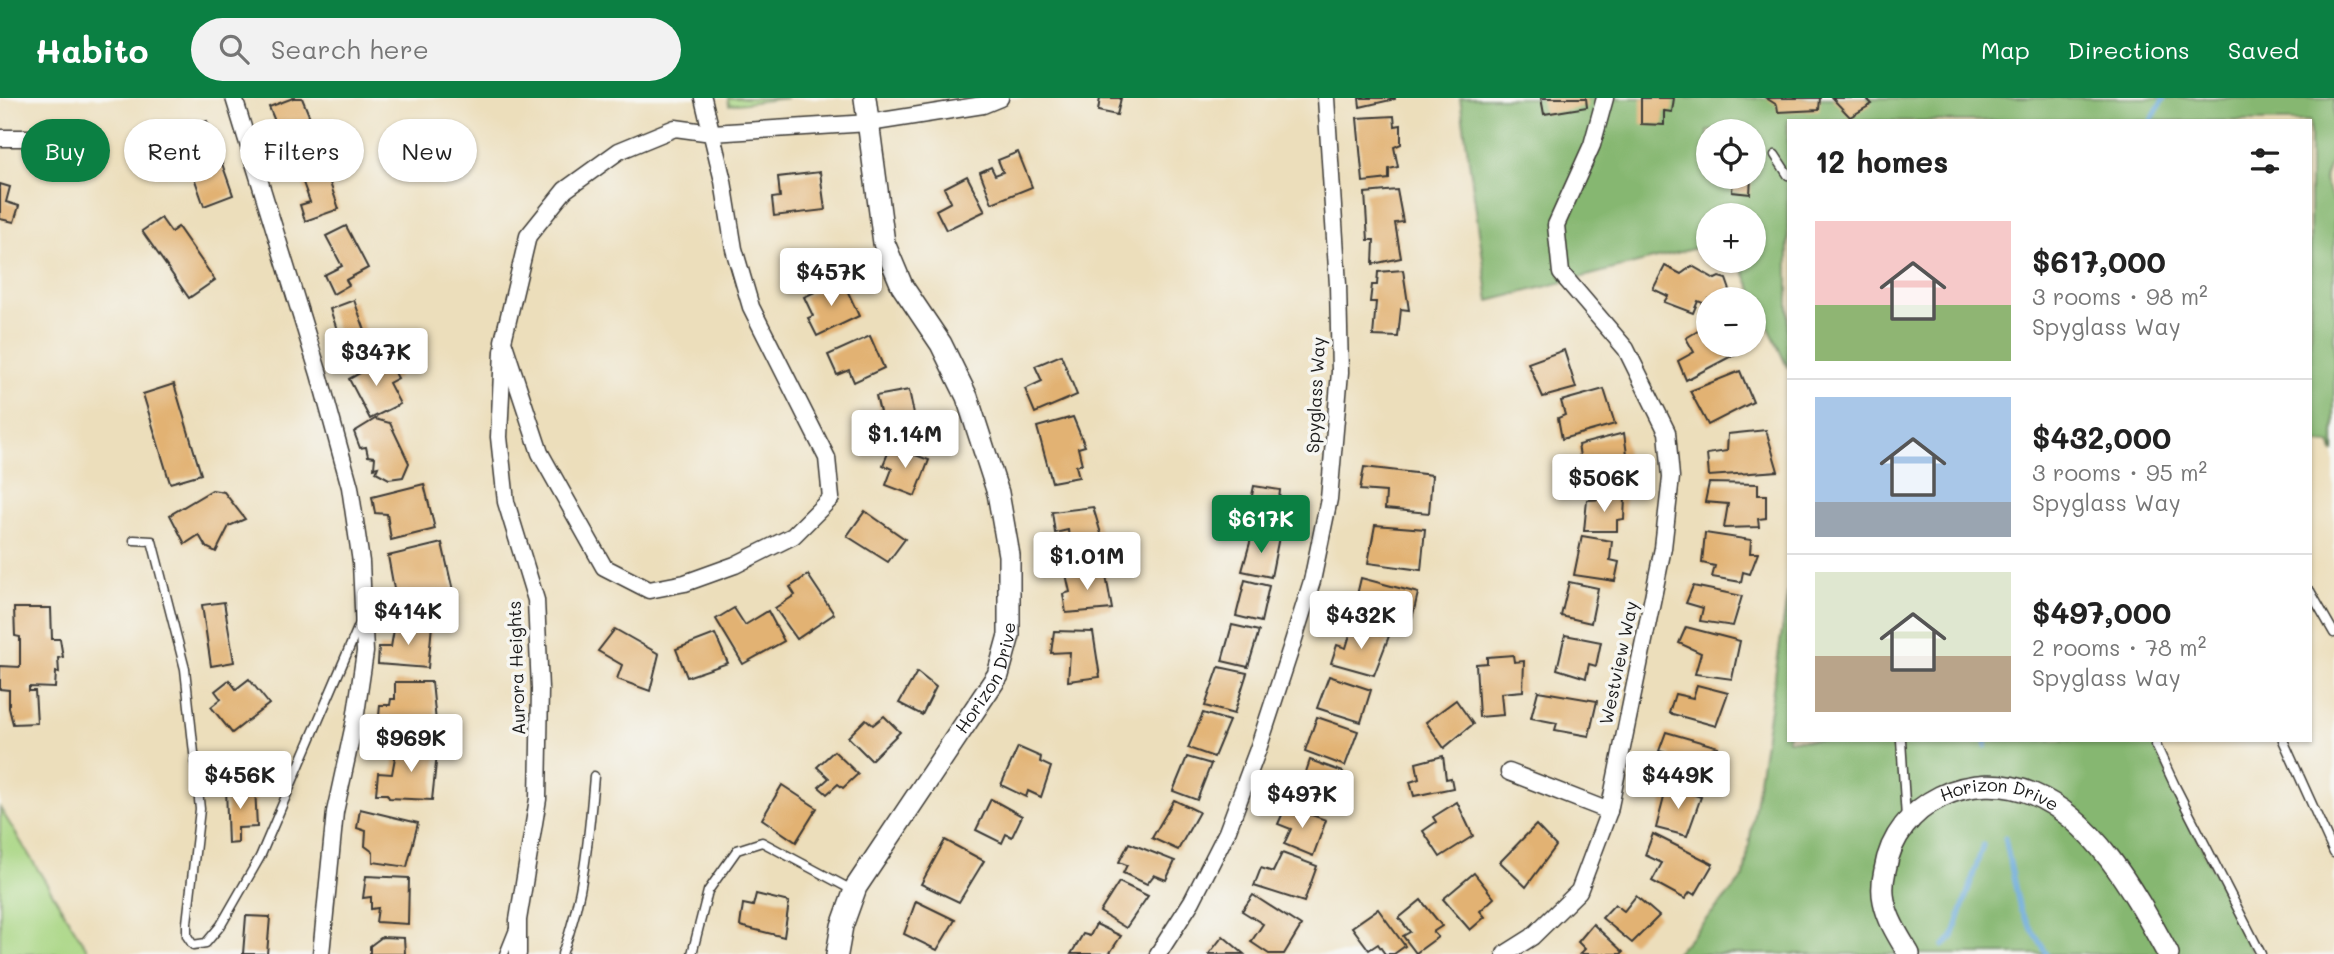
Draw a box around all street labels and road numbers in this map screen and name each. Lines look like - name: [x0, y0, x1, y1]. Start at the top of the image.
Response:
- street label: Spyglass Way: [1300, 336, 1330, 454]
- street label: Westview Way: [1593, 599, 1643, 727]
- street label: Aurora Heights: [502, 600, 530, 736]
- street label: Horizon Drive: [949, 622, 1020, 738]
- street label: Horizon Drive: [1936, 772, 2064, 816]

